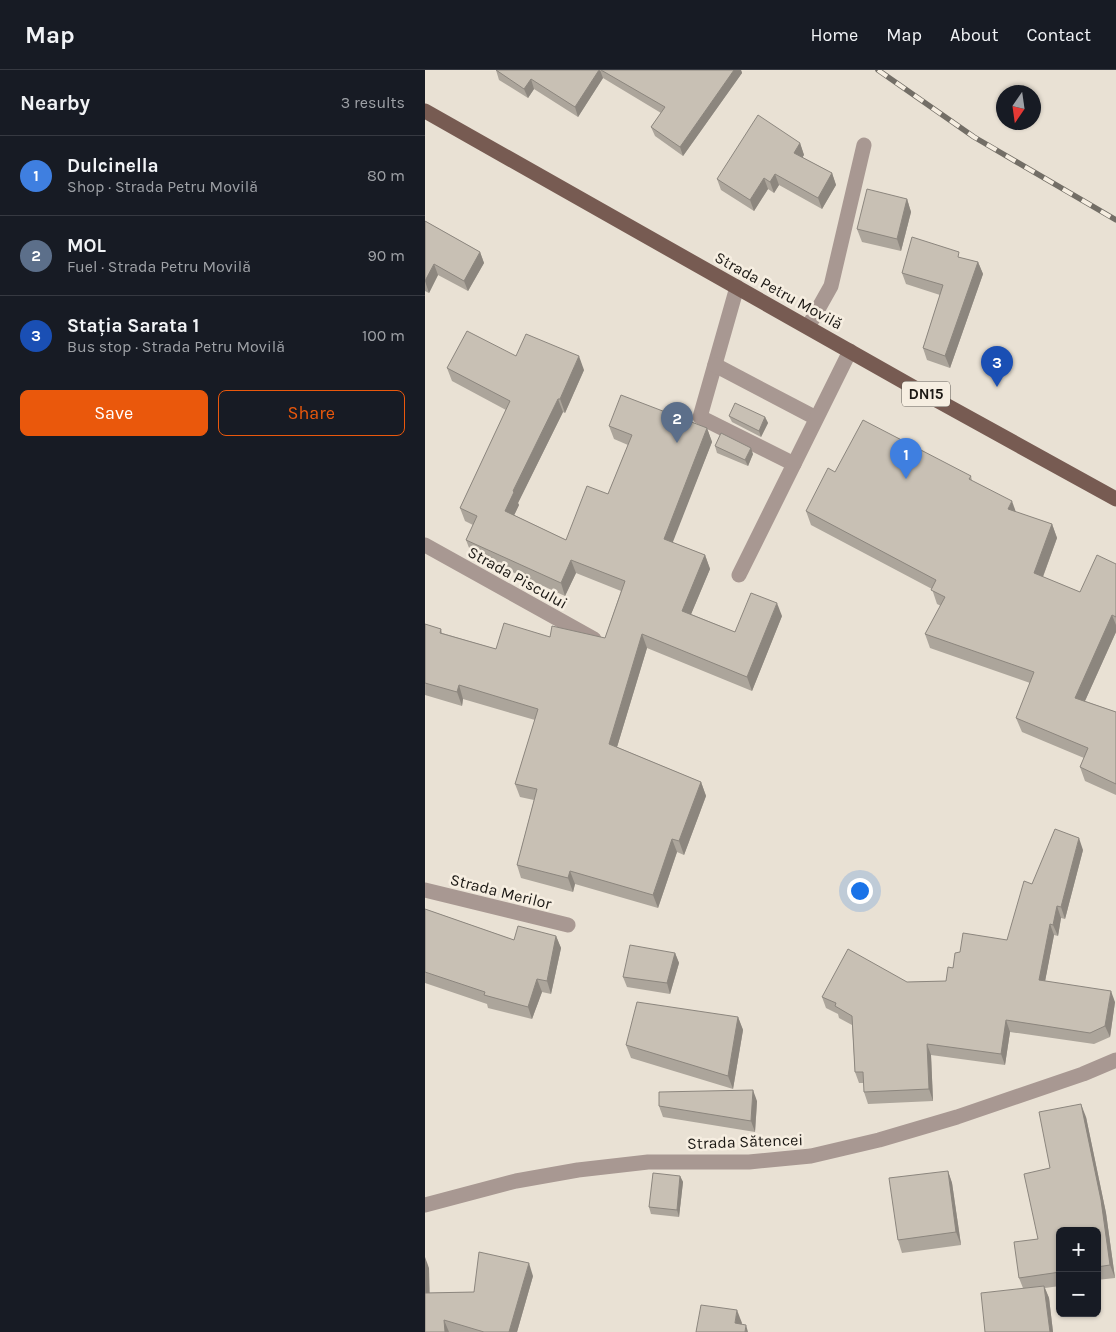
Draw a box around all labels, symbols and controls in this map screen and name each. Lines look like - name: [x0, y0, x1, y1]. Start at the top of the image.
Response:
- text: Map: [25, 21, 75, 49]
- text: Home: [810, 24, 858, 46]
- text: Map: [886, 24, 922, 46]
- text: About: [950, 24, 999, 46]
- text: Contact: [1027, 24, 1091, 46]
- north arrow: [996, 85, 1041, 130]
- text: Nearby: [20, 91, 90, 115]
- text: 3 results: [341, 93, 405, 112]
- text: Dulcinella: [67, 155, 159, 177]
- text: 1: [33, 166, 39, 185]
- text: 80 m: [367, 166, 405, 185]
- text: Shop · Strada Petru Movilă: [67, 177, 258, 196]
- text: MOL: [67, 235, 106, 257]
- text: 2: [31, 246, 41, 265]
- text: 90 m: [367, 246, 405, 265]
- street label: Strada Petru Movilă: [712, 247, 846, 333]
- text: Fuel · Strada Petru Movilă: [67, 257, 251, 276]
- text: Stația Sarata 1: [67, 315, 199, 337]
- text: 3: [31, 326, 41, 345]
- text: 100 m: [362, 326, 405, 345]
- text: Bus stop · Strada Petru Movilă: [67, 337, 285, 356]
- pin: 3: [981, 346, 1013, 387]
- road number: DN15: [902, 382, 950, 406]
- button: Save: [20, 390, 208, 436]
- button: Share: [218, 390, 405, 436]
- pin: 2: [661, 402, 693, 443]
- pin: 1: [890, 438, 922, 479]
- street label: Strada Piscului: [464, 542, 571, 613]
- street label: Strada Merilor: [448, 870, 554, 913]
- your location: [847, 878, 873, 904]
- street label: Strada Sătencei: [687, 1130, 803, 1153]
- map controls: [1056, 1227, 1101, 1317]
- button: +: [1056, 1227, 1101, 1272]
- button: −: [1056, 1272, 1101, 1317]

